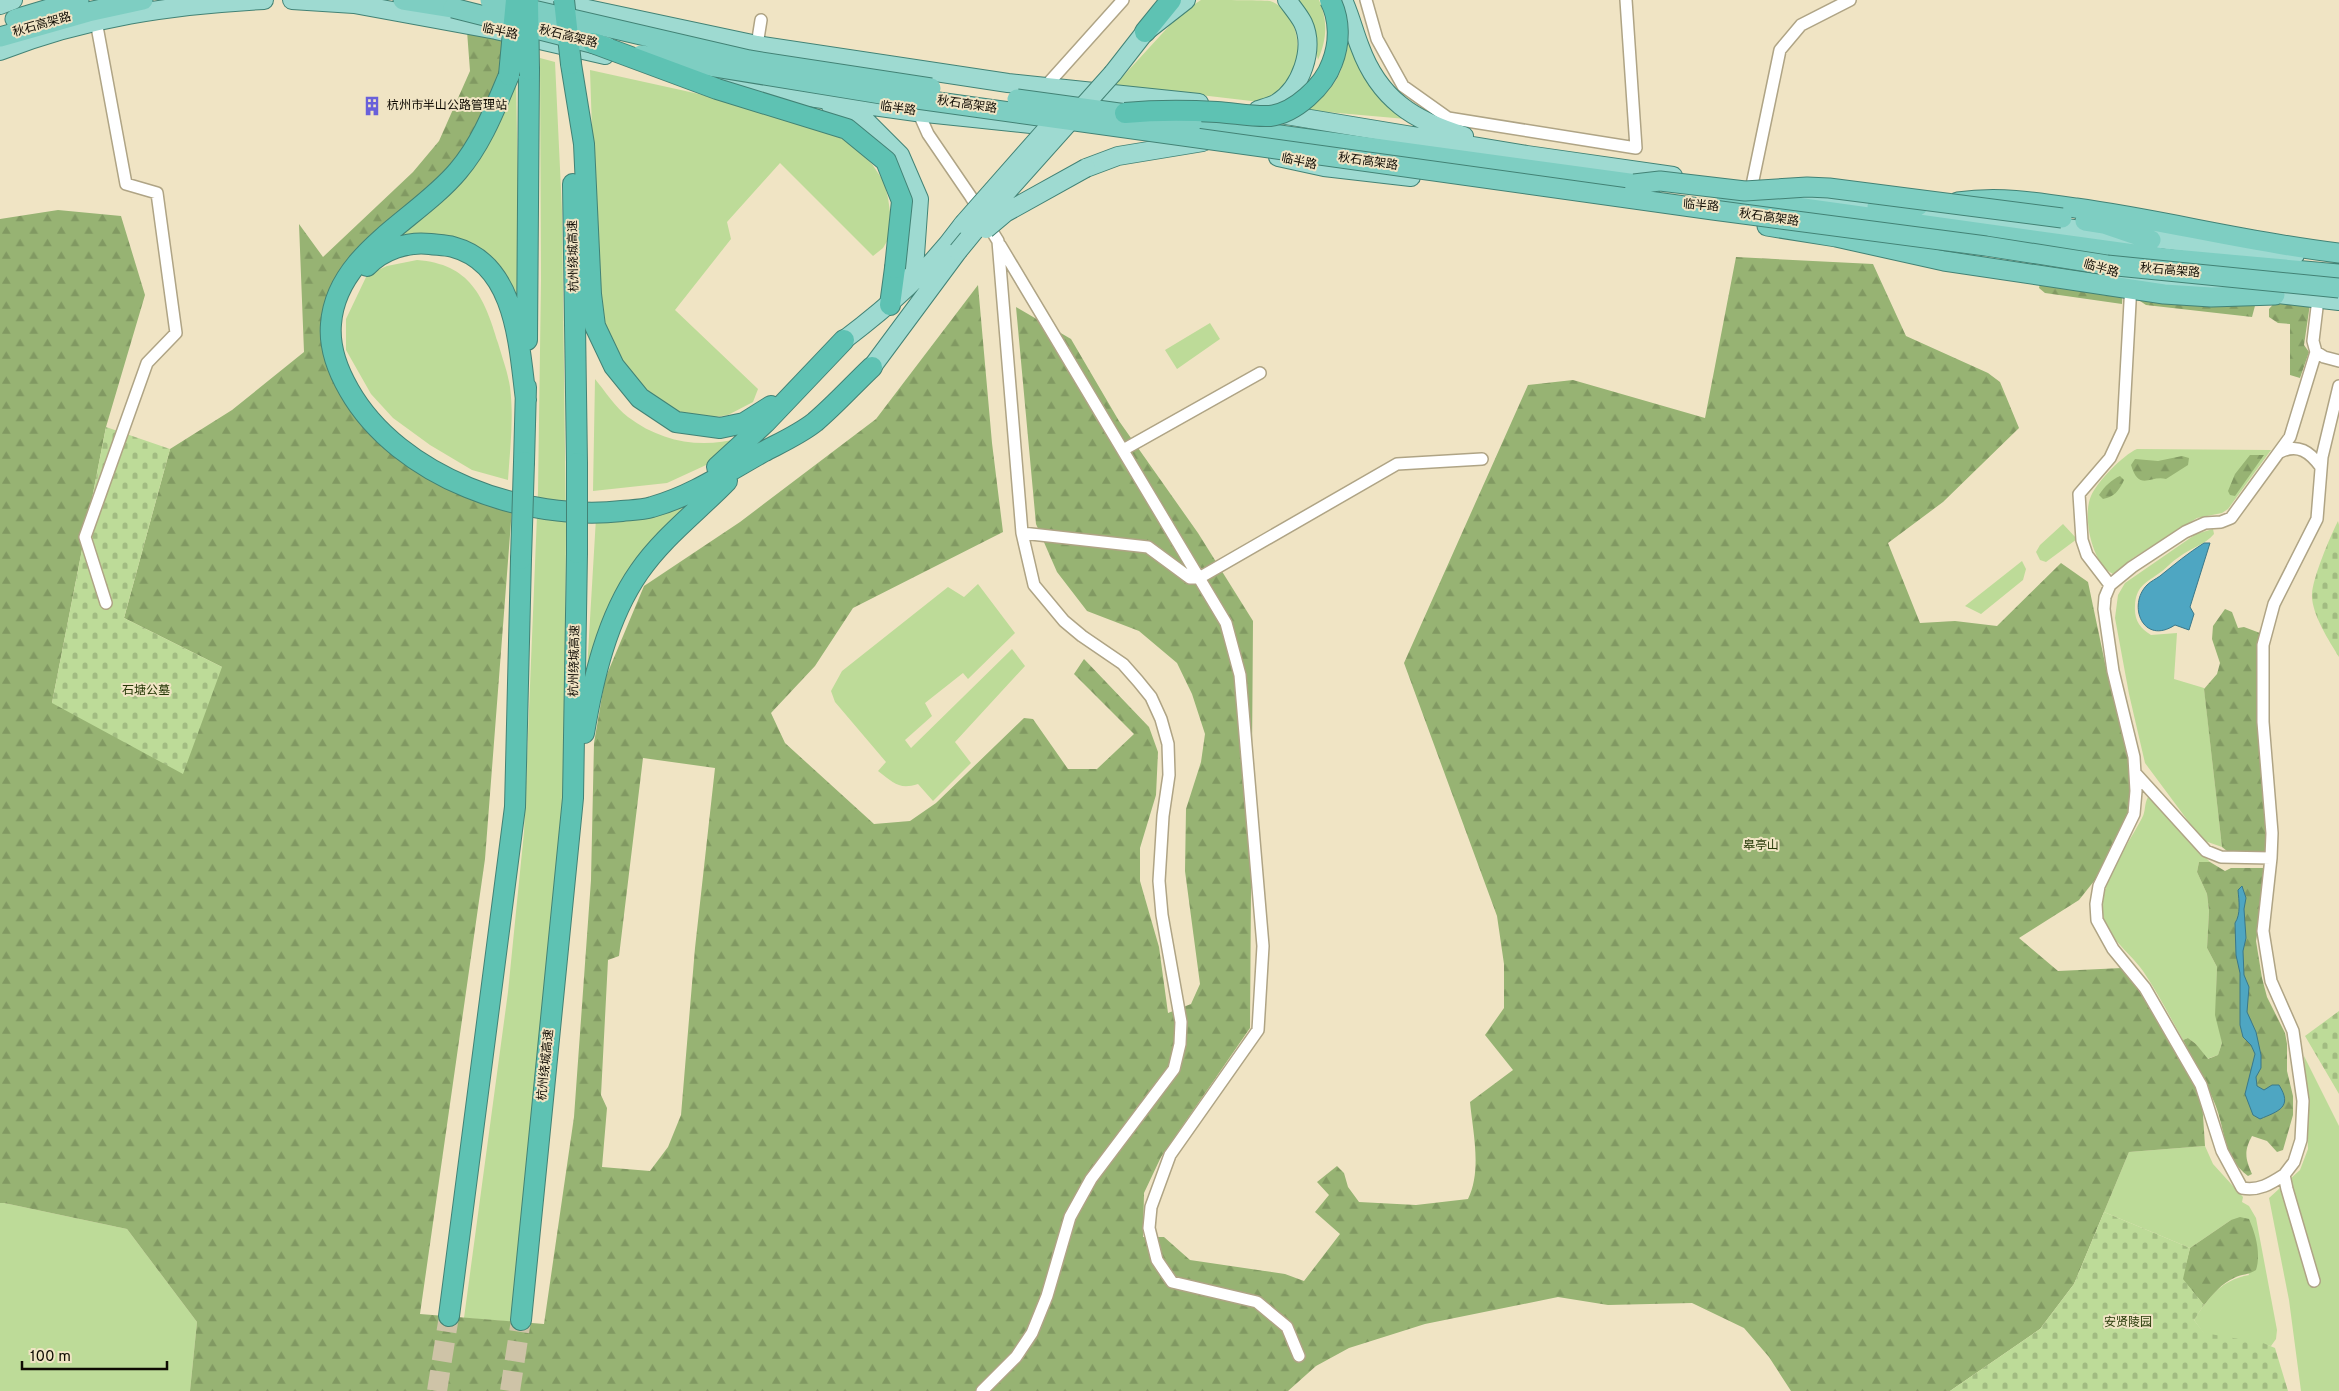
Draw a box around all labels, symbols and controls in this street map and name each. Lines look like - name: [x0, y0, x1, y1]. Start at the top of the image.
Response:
- street label: 秋石高架路: [11, 9, 73, 41]
- street label: 临半路: [481, 20, 519, 44]
- street label: 秋石高架路: [537, 22, 599, 52]
- street label: 秋石高架路: [936, 93, 998, 117]
- building icon: 杭州市半山公路管理站: [361, 95, 383, 117]
- place label: 杭州市半山公路管理站: [387, 98, 507, 114]
- street label: 临半路: [879, 99, 917, 119]
- street label: 临半路: [1280, 150, 1318, 174]
- street label: 秋石高架路: [1337, 150, 1399, 174]
- street label: 临半路: [1682, 196, 1720, 216]
- street label: 秋石高架路: [1738, 206, 1800, 230]
- street label: 杭州绕城高速: [565, 220, 583, 292]
- street label: 临半路: [2081, 256, 2121, 282]
- street label: 秋石高架路: [2139, 260, 2201, 282]
- street label: 杭州绕城高速: [566, 625, 584, 697]
- park label: 石塘公墓: [122, 683, 170, 699]
- park label: 皋亭山: [1743, 838, 1779, 854]
- street label: 杭州绕城高速: [534, 1028, 558, 1102]
- park label: 安贤陵园: [2104, 1315, 2152, 1331]
- scale bar: [22, 1338, 168, 1370]
- text: 100 m: [30, 1348, 71, 1367]

